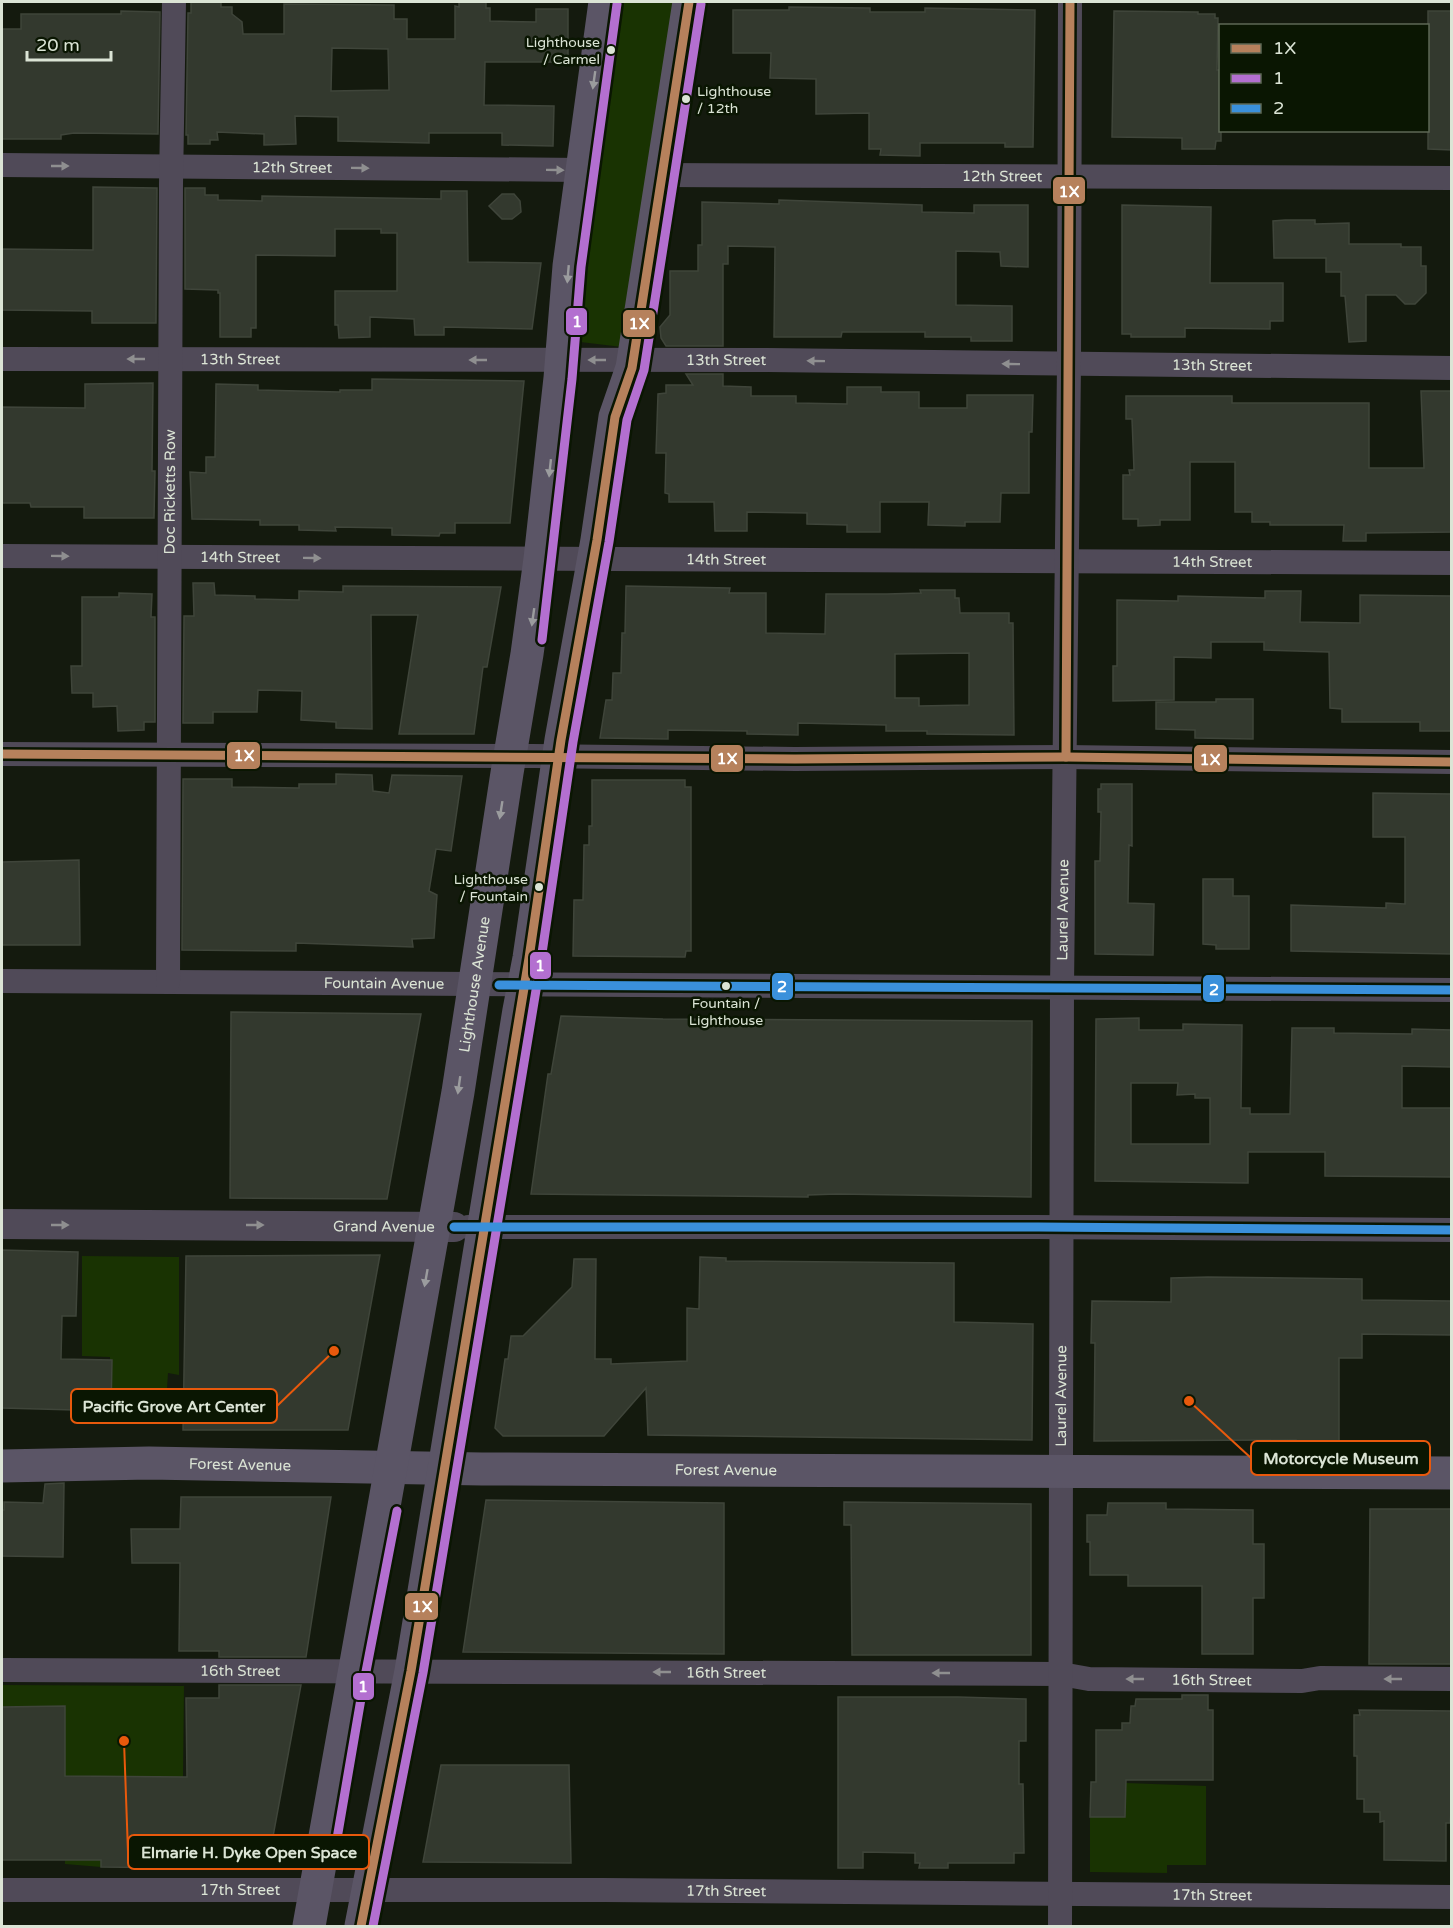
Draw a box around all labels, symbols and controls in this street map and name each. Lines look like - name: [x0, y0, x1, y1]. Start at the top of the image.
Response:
- scale bar: [27, 24, 111, 62]
- legend: [1219, 24, 1429, 132]
- text: 20 m: [36, 34, 80, 56]
- place label: Lighthouse / Carmel: [526, 34, 600, 68]
- text: 1X: [1273, 37, 1296, 59]
- marker: Lighthouse / Carmel: [605, 44, 617, 56]
- text: 1: [1273, 67, 1284, 89]
- one-way arrow: [590, 71, 599, 90]
- place label: Lighthouse / 12th: [697, 83, 771, 117]
- marker: Lighthouse / 12th: [680, 93, 692, 105]
- text: 2: [1273, 97, 1284, 119]
- street label: 12th Street: [252, 158, 333, 177]
- one-way arrow: [50, 161, 69, 171]
- one-way arrow: [350, 163, 369, 173]
- one-way arrow: [545, 165, 564, 175]
- street label: 12th Street: [962, 167, 1043, 185]
- line badge: 1X: [1052, 176, 1086, 205]
- text: 1X: [1059, 182, 1080, 202]
- one-way arrow: [564, 264, 573, 283]
- line badge: 1: [565, 307, 588, 336]
- line badge: 1X: [622, 309, 656, 338]
- text: 1: [572, 312, 582, 332]
- text: 1X: [629, 314, 650, 334]
- street label: 13th Street: [200, 350, 281, 368]
- street label: 13th Street: [686, 351, 767, 369]
- one-way arrow: [126, 354, 145, 364]
- one-way arrow: [468, 355, 487, 365]
- one-way arrow: [588, 355, 607, 365]
- one-way arrow: [806, 356, 825, 366]
- street label: 13th Street: [1172, 356, 1253, 375]
- one-way arrow: [1001, 359, 1020, 369]
- street label: Doc Ricketts Row: [161, 429, 179, 555]
- one-way arrow: [545, 458, 555, 477]
- street label: 14th Street: [200, 548, 281, 566]
- street label: 14th Street: [686, 550, 767, 569]
- one-way arrow: [50, 551, 69, 561]
- one-way arrow: [303, 553, 322, 563]
- street label: 14th Street: [1172, 553, 1253, 571]
- one-way arrow: [528, 608, 537, 627]
- line badge: 1X: [226, 741, 261, 770]
- line badge: 1X: [710, 744, 744, 773]
- line badge: 1X: [1193, 744, 1228, 773]
- text: 1X: [234, 746, 255, 766]
- text: 1X: [717, 749, 738, 769]
- text: 1X: [1200, 750, 1221, 770]
- one-way arrow: [496, 800, 505, 819]
- street label: Laurel Avenue: [1053, 859, 1072, 961]
- place label: Lighthouse / Fountain: [454, 871, 528, 905]
- marker: Lighthouse / Fountain: [533, 881, 545, 893]
- street label: Lighthouse Avenue: [455, 915, 494, 1054]
- line badge: 1: [529, 951, 552, 980]
- text: 1: [535, 956, 545, 976]
- line badge: 2: [771, 972, 794, 1001]
- street label: Fountain Avenue: [324, 974, 444, 993]
- line badge: 2: [1202, 974, 1225, 1003]
- text: 2: [777, 977, 787, 997]
- marker: Fountain / Lighthouse: [720, 980, 732, 992]
- text: 2: [1209, 980, 1219, 1000]
- place label: Fountain / Lighthouse: [689, 995, 763, 1029]
- one-way arrow: [455, 1076, 464, 1095]
- street label: Grand Avenue: [333, 1217, 435, 1236]
- one-way arrow: [50, 1220, 69, 1230]
- one-way arrow: [245, 1220, 264, 1230]
- one-way arrow: [421, 1268, 430, 1287]
- street label: Laurel Avenue: [1052, 1345, 1070, 1447]
- callout: Pacific Grove Art Center: [71, 1389, 277, 1423]
- text: Pacific Grove Art Center: [83, 1397, 266, 1417]
- callout: Motorcycle Museum: [1251, 1441, 1430, 1475]
- text: Motorcycle Museum: [1263, 1449, 1419, 1469]
- street label: Forest Avenue: [189, 1455, 291, 1475]
- street label: Forest Avenue: [675, 1461, 777, 1479]
- line badge: 1X: [404, 1592, 439, 1621]
- text: 1X: [412, 1597, 433, 1617]
- street label: 16th Street: [200, 1662, 281, 1680]
- street label: 16th Street: [686, 1664, 767, 1682]
- one-way arrow: [652, 1667, 671, 1677]
- one-way arrow: [931, 1668, 950, 1678]
- street label: 16th Street: [1171, 1671, 1252, 1690]
- line badge: 1: [352, 1672, 375, 1701]
- one-way arrow: [1384, 1674, 1403, 1684]
- one-way arrow: [1126, 1675, 1145, 1684]
- text: 1: [358, 1677, 368, 1697]
- callout: Elmarie H. Dyke Open Space: [128, 1835, 369, 1869]
- text: Elmarie H. Dyke Open Space: [141, 1843, 357, 1863]
- street label: 17th Street: [200, 1881, 281, 1899]
- street label: 17th Street: [686, 1882, 767, 1900]
- street label: 17th Street: [1172, 1886, 1253, 1904]

